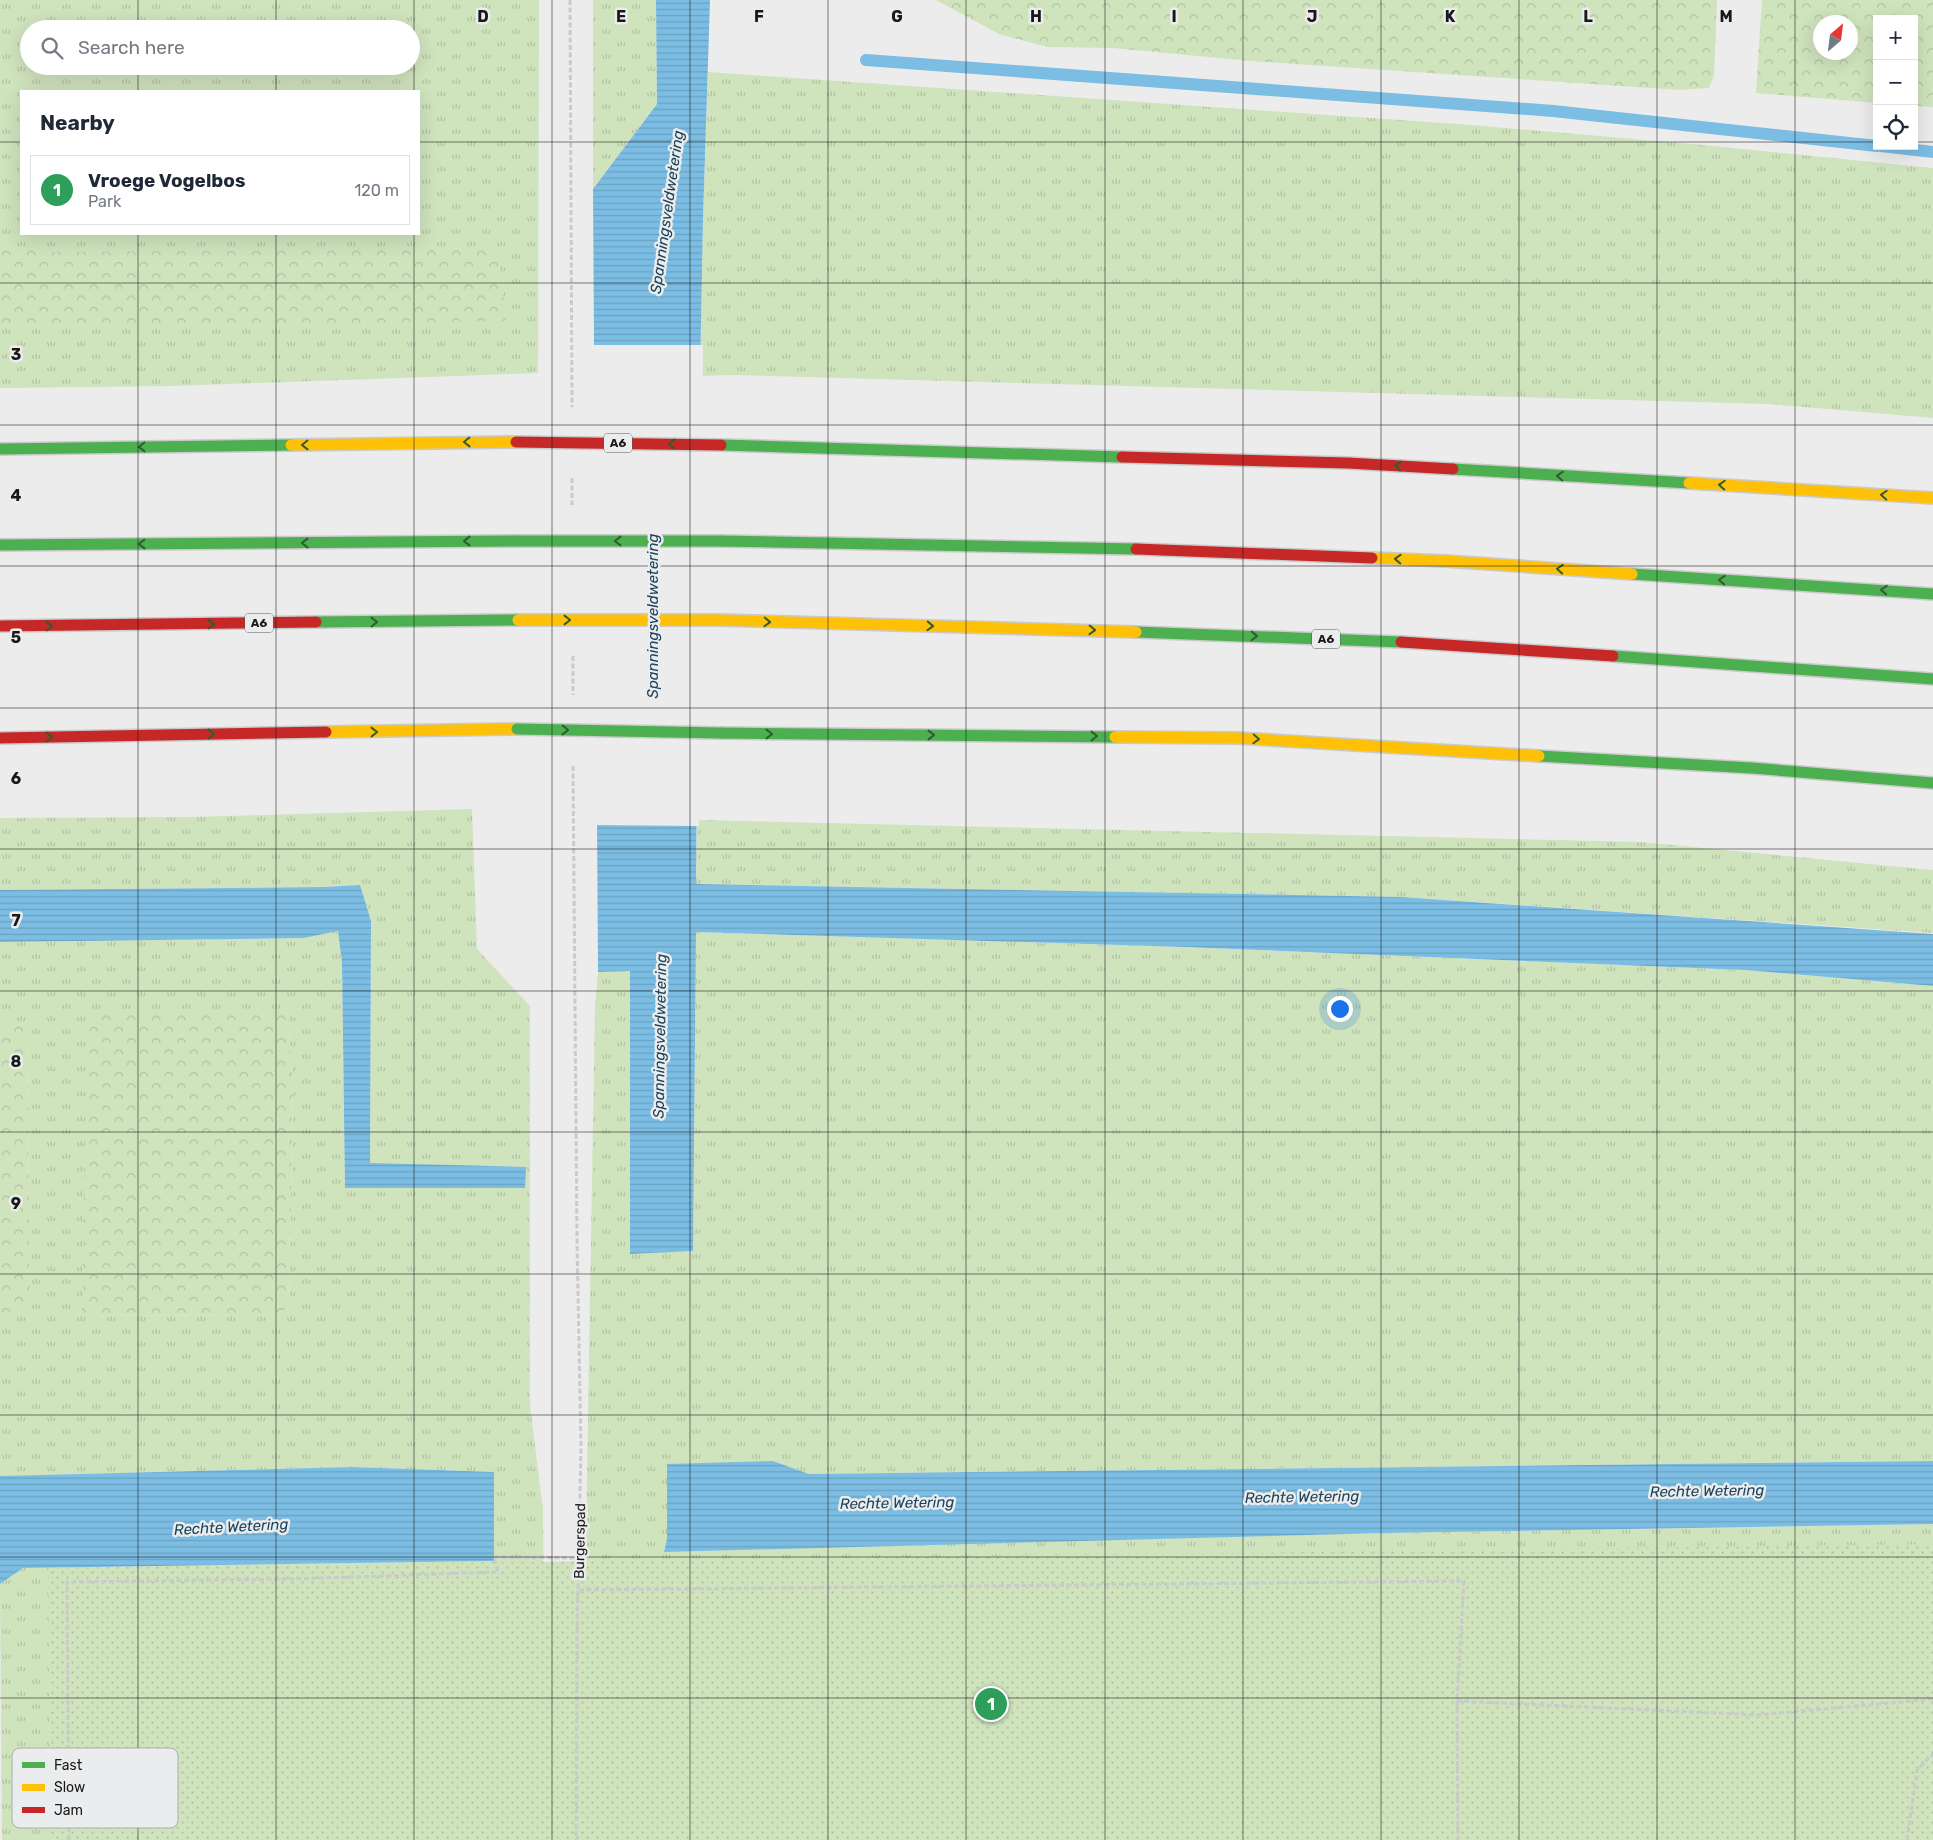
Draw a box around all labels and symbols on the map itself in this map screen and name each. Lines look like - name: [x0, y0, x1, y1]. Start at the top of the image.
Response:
- text: D: [477, 7, 489, 26]
- text: E: [616, 7, 626, 26]
- text: F: [754, 7, 764, 26]
- text: G: [891, 7, 903, 26]
- text: H: [1030, 7, 1042, 26]
- text: I: [1171, 7, 1177, 26]
- text: J: [1307, 7, 1317, 26]
- text: K: [1445, 7, 1456, 26]
- text: L: [1583, 7, 1593, 26]
- text: M: [1719, 7, 1733, 26]
- north arrow: [1813, 15, 1858, 60]
- water label: Spanningsveldwetering: [647, 129, 687, 295]
- text: 3: [11, 345, 21, 364]
- road number: A6: [604, 433, 632, 452]
- one-way arrow: [463, 437, 471, 447]
- one-way arrow: [301, 439, 309, 450]
- one-way arrow: [668, 439, 676, 449]
- one-way arrow: [138, 442, 146, 452]
- one-way arrow: [1393, 460, 1401, 471]
- one-way arrow: [1556, 470, 1564, 481]
- one-way arrow: [1718, 480, 1726, 491]
- text: 4: [11, 486, 22, 505]
- one-way arrow: [1880, 490, 1888, 501]
- water label: Spanningsveldwetering: [644, 534, 662, 698]
- one-way arrow: [463, 536, 471, 546]
- one-way arrow: [614, 536, 622, 546]
- one-way arrow: [301, 538, 308, 548]
- one-way arrow: [138, 539, 146, 549]
- one-way arrow: [1394, 554, 1402, 564]
- one-way arrow: [1556, 563, 1564, 574]
- one-way arrow: [1718, 574, 1726, 585]
- one-way arrow: [1880, 585, 1888, 596]
- road number: A6: [245, 614, 273, 632]
- one-way arrow: [563, 615, 571, 625]
- one-way arrow: [763, 616, 771, 627]
- one-way arrow: [370, 617, 378, 627]
- one-way arrow: [208, 619, 215, 629]
- one-way arrow: [45, 621, 53, 631]
- one-way arrow: [926, 621, 934, 631]
- one-way arrow: [1088, 625, 1096, 636]
- text: 5: [11, 628, 21, 647]
- road number: A6: [1312, 630, 1340, 648]
- one-way arrow: [1251, 631, 1259, 642]
- one-way arrow: [562, 725, 570, 735]
- one-way arrow: [370, 727, 378, 737]
- one-way arrow: [207, 729, 215, 740]
- one-way arrow: [766, 729, 773, 739]
- one-way arrow: [928, 730, 936, 740]
- one-way arrow: [1090, 731, 1098, 742]
- one-way arrow: [45, 732, 53, 742]
- one-way arrow: [1253, 733, 1261, 744]
- text: 6: [11, 769, 21, 788]
- text: 7: [11, 911, 21, 930]
- water label: Spanningsveldwetering: [650, 953, 670, 1119]
- your location: [1327, 996, 1353, 1022]
- text: 8: [11, 1052, 22, 1071]
- text: 9: [11, 1194, 21, 1213]
- water label: Rechte Wetering: [1649, 1481, 1765, 1501]
- water label: Rechte Wetering: [1244, 1487, 1360, 1507]
- water label: Rechte Wetering: [839, 1493, 955, 1513]
- street label: Burgerspad: [571, 1503, 589, 1579]
- water label: Rechte Wetering: [173, 1515, 289, 1539]
- pin: 1: [975, 1685, 1007, 1723]
- legend: [12, 1748, 178, 1828]
- text: Fast: [54, 1757, 83, 1774]
- text: Slow: [54, 1779, 85, 1796]
- text: Jam: [54, 1802, 83, 1819]

